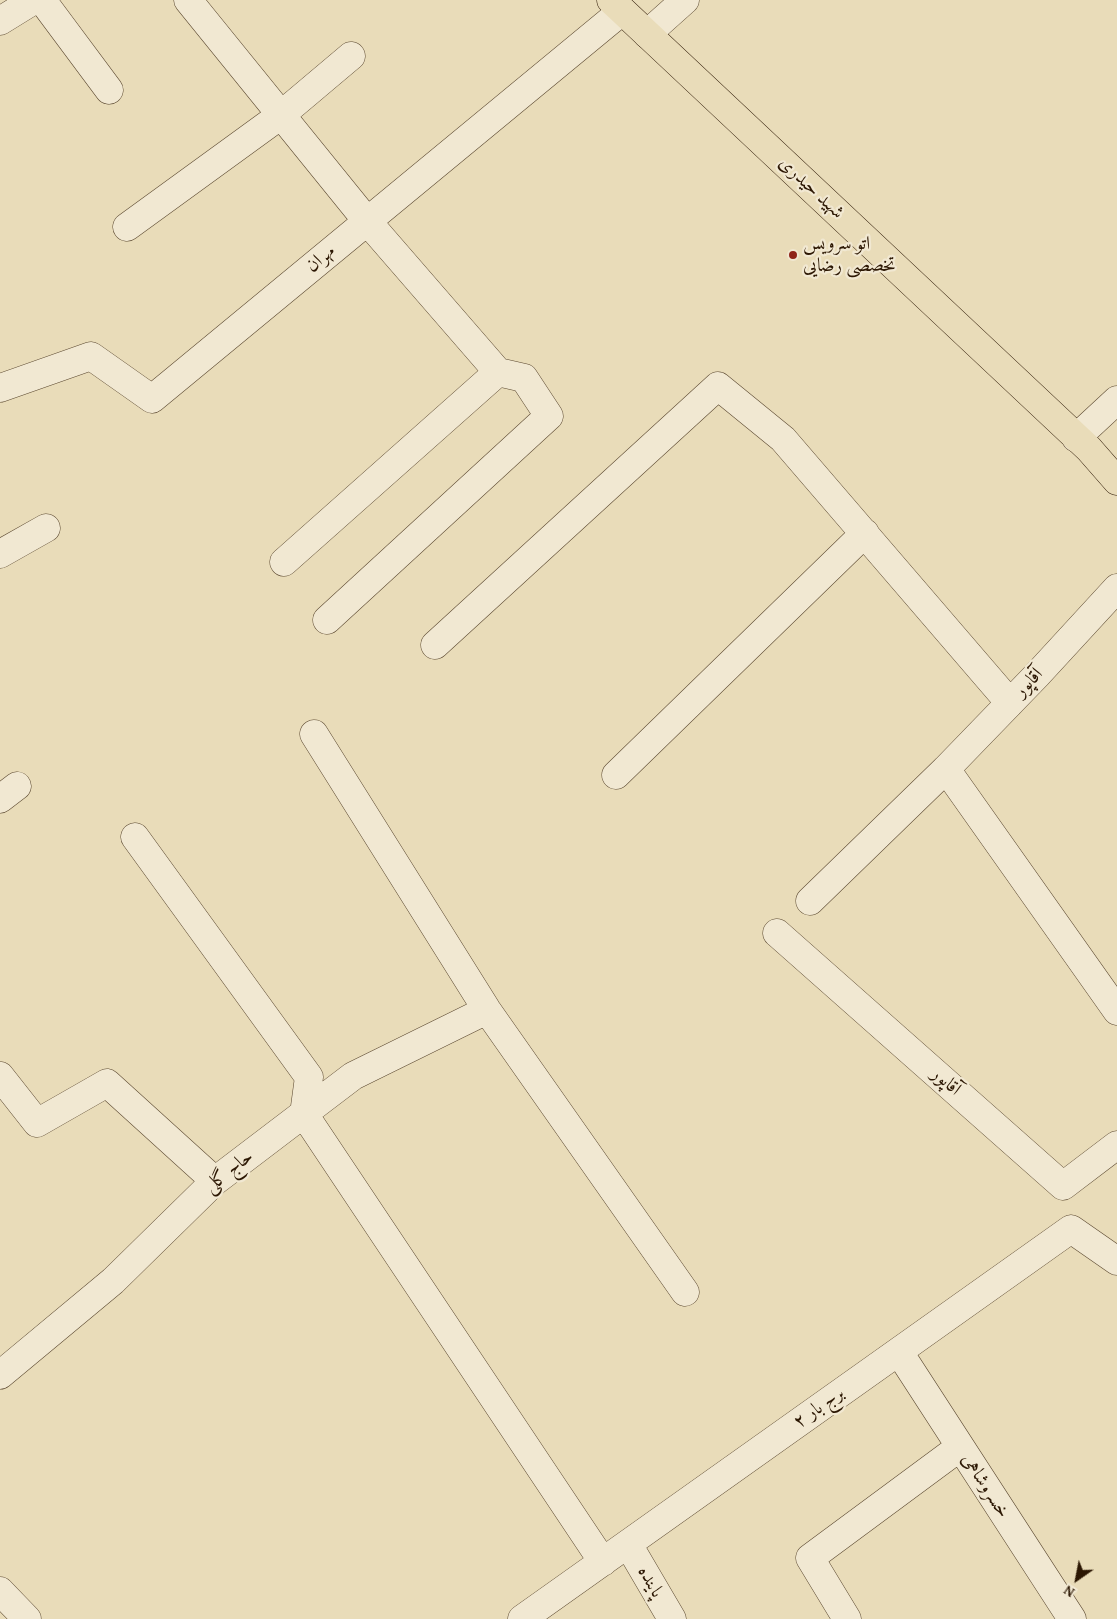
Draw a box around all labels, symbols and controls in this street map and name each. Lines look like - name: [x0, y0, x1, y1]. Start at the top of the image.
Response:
- street label: شهید حیدری: [774, 152, 848, 224]
- place label: اتو سرویس تخصصی رضایی: [803, 233, 896, 277]
- street label: مهران: [302, 240, 340, 278]
- marker: اتو سرویس تخصصی رضایی: [787, 249, 799, 261]
- street label: آقاپور: [1010, 664, 1048, 702]
- street label: آقاپور: [927, 1063, 965, 1101]
- street label: حاج گلی: [200, 1145, 258, 1199]
- street label: برج بار ۲: [789, 1382, 849, 1434]
- street label: خسروشاهی: [956, 1449, 1014, 1523]
- north arrow: [1052, 1554, 1102, 1604]
- street label: پاینده: [632, 1562, 668, 1602]
- text: N: [1059, 1581, 1078, 1603]

